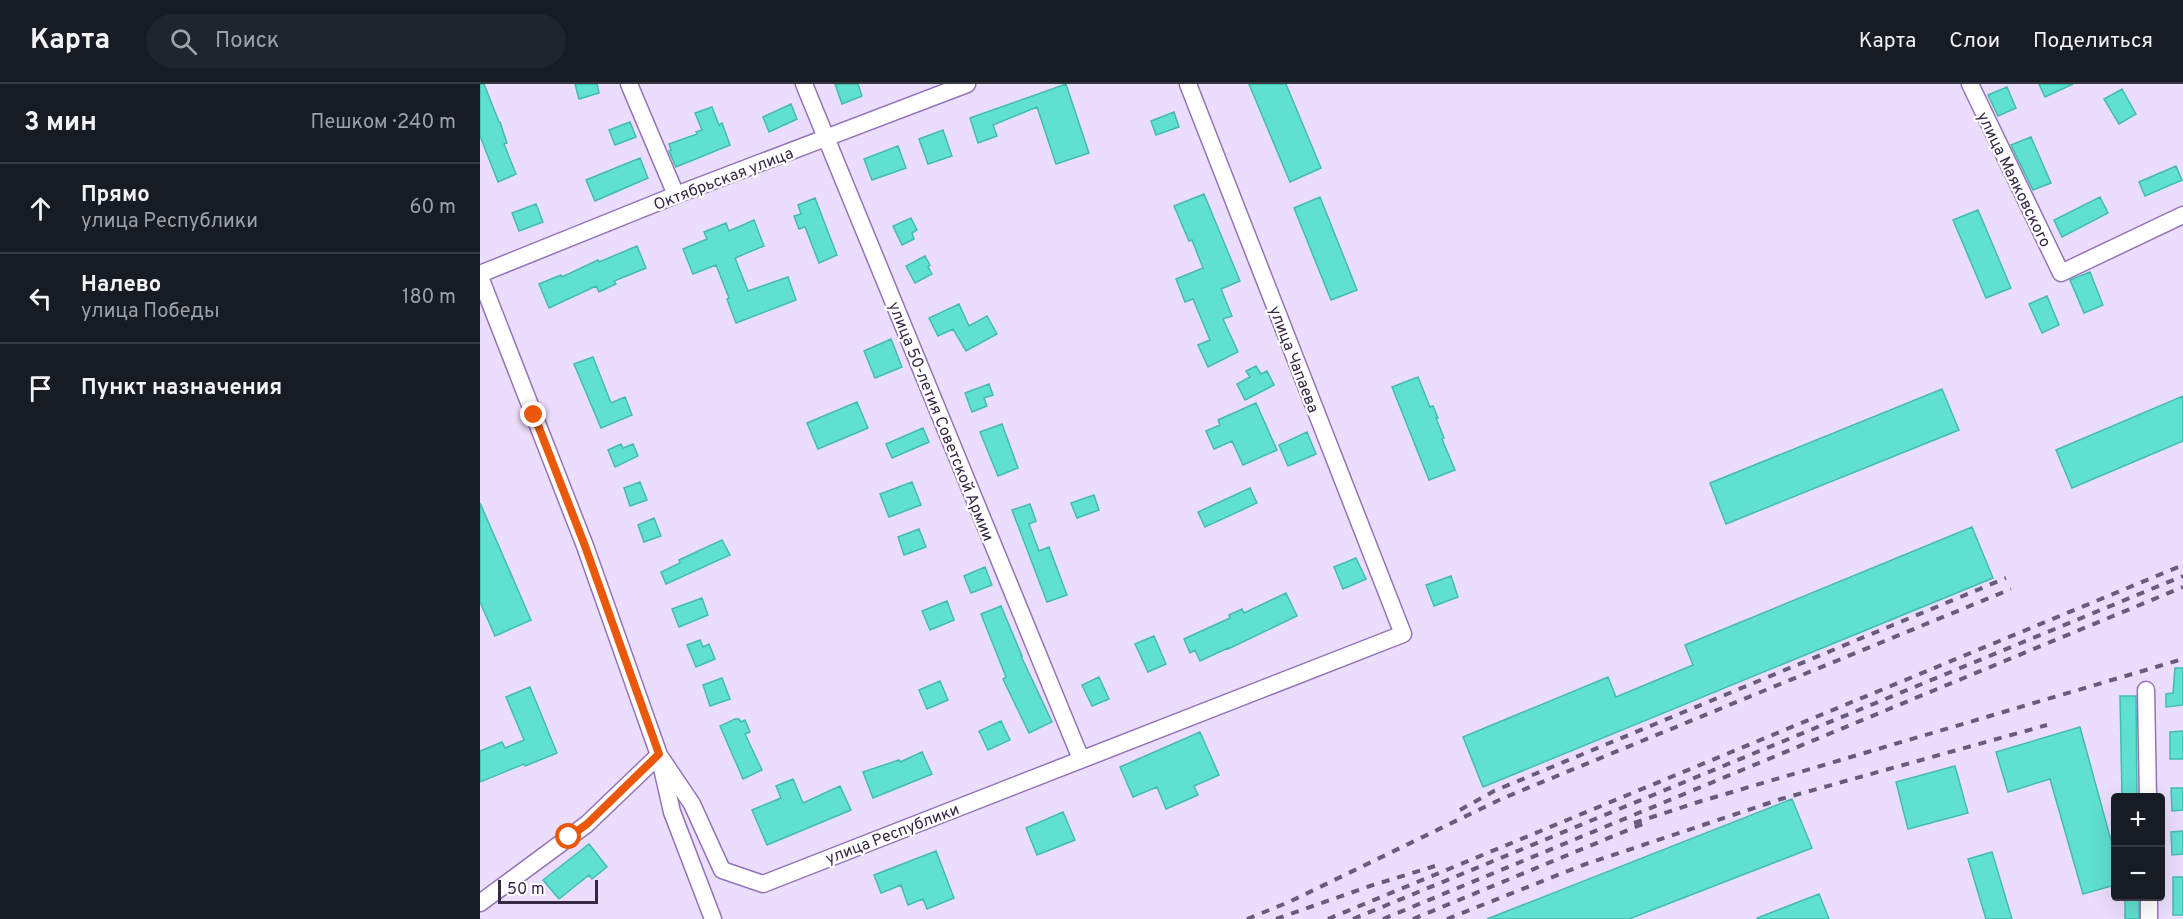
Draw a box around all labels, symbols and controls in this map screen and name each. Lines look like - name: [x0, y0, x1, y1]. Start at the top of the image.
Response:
- search box: [146, 14, 566, 68]
- text: Карта: [30, 23, 110, 59]
- icon: search: [167, 25, 200, 58]
- text: Поиск: [215, 28, 279, 55]
- text: Карта: [1859, 28, 1916, 55]
- text: Слои: [1949, 28, 2000, 55]
- text: Поделиться: [2033, 28, 2153, 55]
- text: 3 мин: [24, 107, 97, 140]
- street label: улица Маяковского: [1972, 109, 2055, 251]
- text: Пешком · 240 m: [311, 110, 456, 136]
- street label: Октябрьская улица: [651, 144, 796, 216]
- text: Прямо: [81, 182, 150, 209]
- icon: ahead: [24, 192, 57, 225]
- text: 60 m: [410, 195, 456, 221]
- text: улица Республики: [81, 209, 258, 235]
- text: Налево: [81, 272, 161, 299]
- icon: left: [24, 282, 57, 315]
- text: 180 m: [402, 285, 456, 311]
- text: улица Победы: [81, 299, 219, 325]
- street label: улица 50-летия Советской Армии: [883, 299, 997, 544]
- street label: улица Чапаева: [1264, 303, 1323, 416]
- icon: arrive: [24, 372, 57, 405]
- text: Пункт назначения: [81, 375, 282, 402]
- route end: [520, 401, 546, 427]
- map controls: [2111, 793, 2165, 901]
- button: +: [2111, 793, 2165, 847]
- street label: улица Республики: [823, 800, 962, 870]
- route start: [555, 823, 581, 849]
- button: −: [2111, 847, 2165, 901]
- scale bar: [498, 877, 598, 904]
- text: 50 m: [507, 880, 545, 900]

